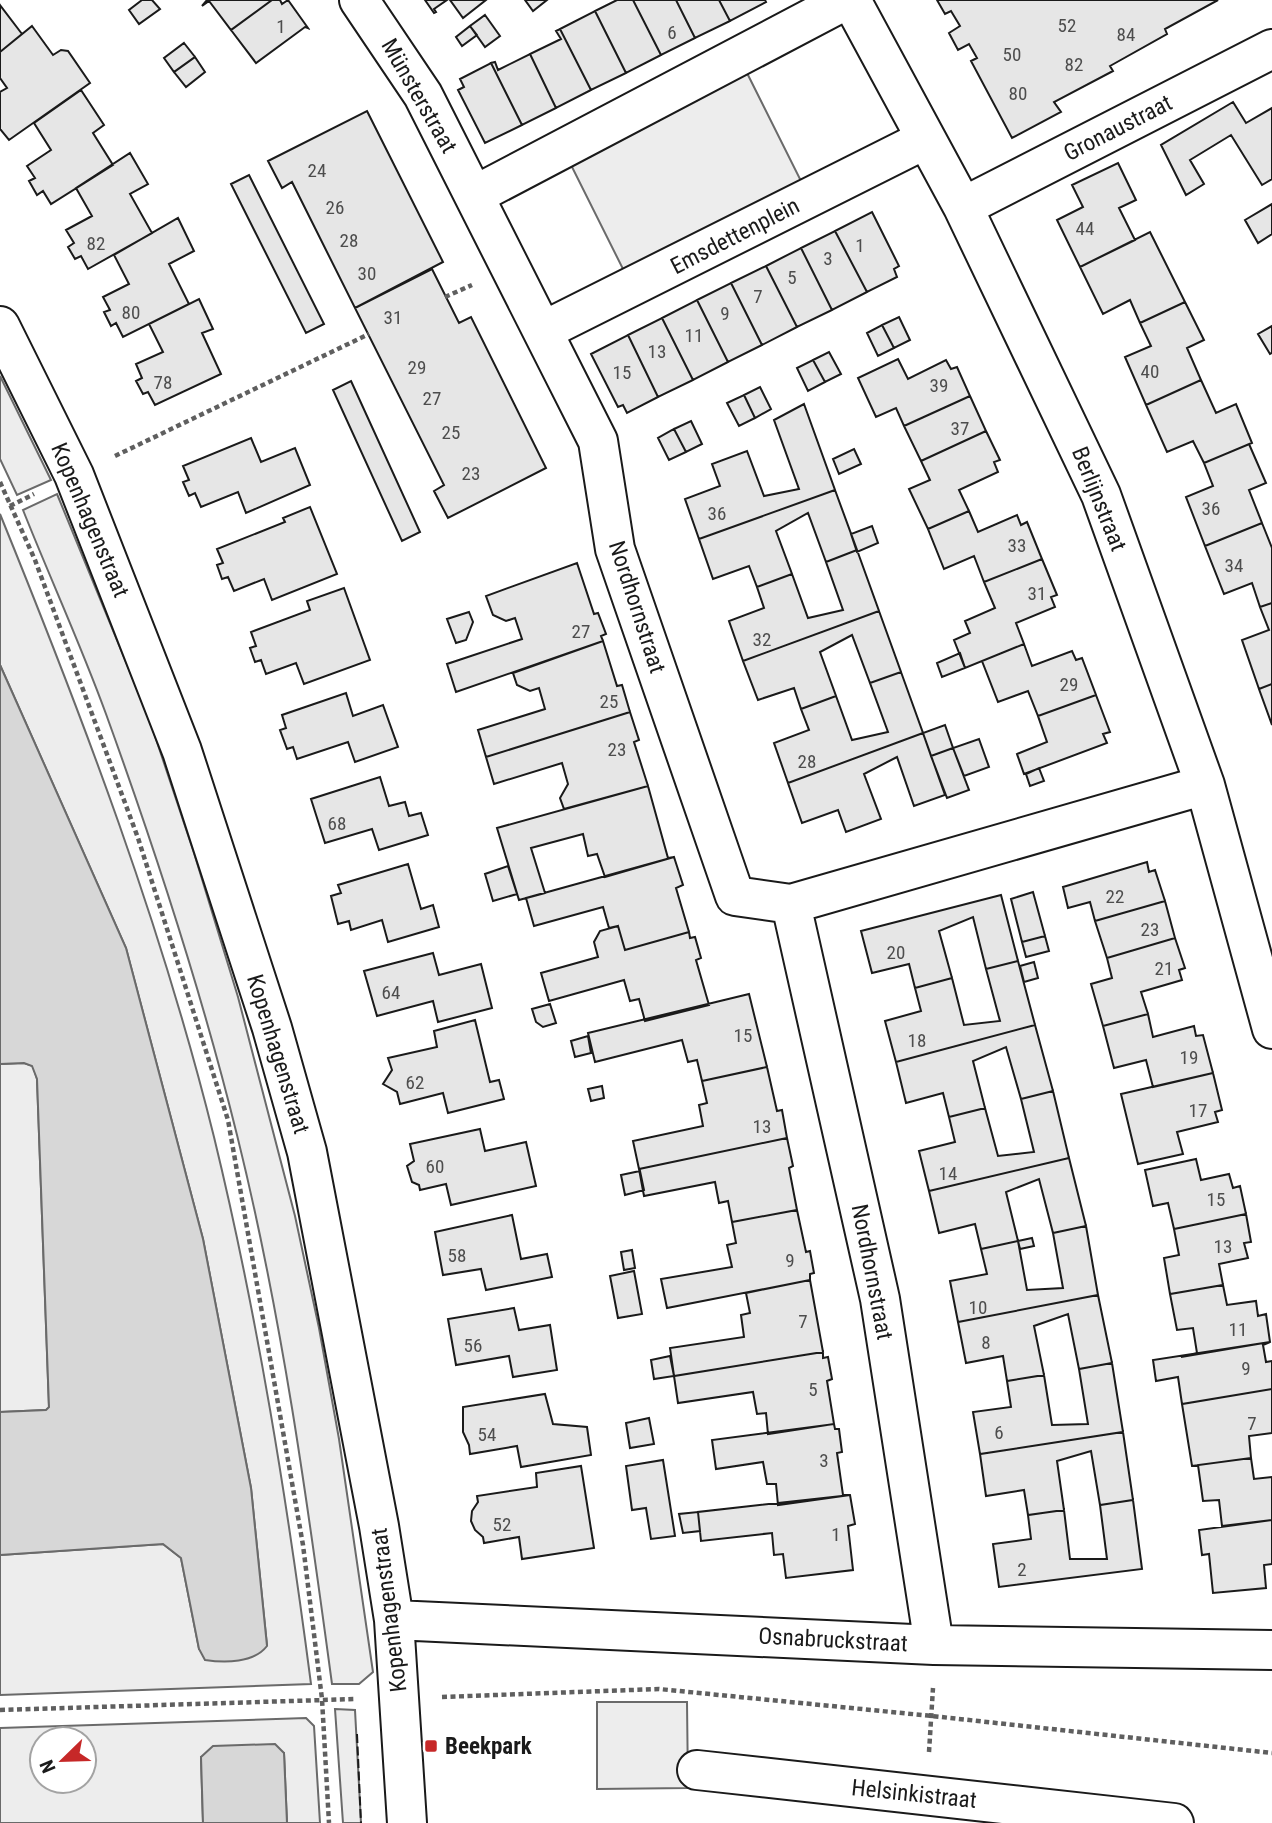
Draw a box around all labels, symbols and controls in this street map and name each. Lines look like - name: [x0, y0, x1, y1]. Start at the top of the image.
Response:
- house number: 52: [1058, 14, 1076, 37]
- house number: 1: [276, 15, 286, 38]
- house number: 6: [667, 21, 677, 44]
- house number: 84: [1117, 23, 1135, 46]
- street label: Münsterstraat: [375, 34, 463, 158]
- house number: 50: [1003, 43, 1021, 66]
- house number: 82: [1065, 53, 1083, 76]
- house number: 80: [1009, 82, 1027, 105]
- street label: Gronaustraat: [1059, 89, 1177, 167]
- house number: 24: [308, 159, 326, 182]
- street label: Emsdettenplein: [666, 192, 804, 280]
- house number: 26: [326, 196, 344, 219]
- house number: 44: [1076, 217, 1094, 240]
- house number: 28: [340, 229, 358, 252]
- house number: 82: [87, 232, 105, 255]
- house number: 1: [855, 234, 865, 257]
- house number: 3: [823, 247, 833, 270]
- house number: 30: [358, 262, 376, 285]
- house number: 5: [787, 266, 797, 289]
- house number: 7: [753, 285, 763, 308]
- house number: 80: [122, 301, 140, 324]
- house number: 9: [720, 302, 730, 325]
- house number: 31: [384, 306, 402, 329]
- house number: 11: [685, 324, 703, 347]
- house number: 13: [648, 340, 666, 363]
- house number: 29: [408, 356, 426, 379]
- house number: 40: [1141, 360, 1159, 383]
- house number: 15: [613, 361, 631, 384]
- house number: 78: [154, 371, 172, 394]
- house number: 39: [930, 374, 948, 397]
- house number: 27: [423, 387, 441, 410]
- house number: 37: [951, 417, 969, 440]
- house number: 25: [442, 421, 460, 444]
- street label: Kopenhagenstraat: [45, 439, 135, 601]
- street label: Berlijnstraat: [1066, 443, 1132, 555]
- house number: 23: [462, 462, 480, 485]
- house number: 36: [1202, 497, 1220, 520]
- house number: 36: [708, 502, 726, 525]
- house number: 33: [1008, 534, 1026, 557]
- street label: Nordhornstraat: [603, 537, 671, 677]
- house number: 34: [1225, 554, 1243, 577]
- house number: 31: [1028, 582, 1046, 605]
- house number: 27: [572, 620, 590, 643]
- house number: 32: [753, 628, 771, 651]
- house number: 29: [1060, 673, 1078, 696]
- house number: 25: [600, 690, 618, 713]
- house number: 23: [608, 738, 626, 761]
- house number: 28: [798, 750, 816, 773]
- house number: 68: [328, 812, 346, 835]
- house number: 22: [1106, 885, 1124, 908]
- house number: 23: [1141, 918, 1159, 941]
- house number: 20: [887, 941, 905, 964]
- house number: 21: [1155, 957, 1173, 980]
- street label: Kopenhagenstraat: [241, 971, 315, 1137]
- house number: 64: [382, 981, 400, 1004]
- house number: 15: [734, 1024, 752, 1047]
- house number: 18: [908, 1029, 926, 1052]
- house number: 19: [1180, 1046, 1198, 1069]
- house number: 62: [406, 1071, 424, 1094]
- house number: 17: [1189, 1099, 1207, 1122]
- house number: 13: [753, 1115, 771, 1138]
- house number: 60: [426, 1155, 444, 1178]
- house number: 14: [939, 1162, 957, 1185]
- house number: 15: [1207, 1188, 1225, 1211]
- street label: Nordhornstraat: [846, 1202, 898, 1342]
- house number: 13: [1214, 1235, 1232, 1258]
- house number: 58: [448, 1244, 466, 1267]
- house number: 9: [785, 1249, 795, 1272]
- house number: 10: [969, 1296, 987, 1319]
- house number: 7: [798, 1310, 808, 1333]
- house number: 11: [1229, 1318, 1247, 1341]
- house number: 8: [981, 1331, 991, 1354]
- house number: 56: [464, 1334, 482, 1357]
- house number: 9: [1241, 1357, 1251, 1380]
- house number: 5: [808, 1378, 818, 1401]
- house number: 7: [1247, 1412, 1257, 1435]
- house number: 6: [994, 1421, 1004, 1444]
- house number: 54: [478, 1423, 496, 1446]
- house number: 3: [819, 1449, 829, 1472]
- house number: 52: [493, 1513, 511, 1536]
- house number: 1: [831, 1523, 841, 1546]
- street label: Kopenhagenstraat: [366, 1526, 412, 1694]
- house number: 2: [1017, 1558, 1027, 1581]
- street label: Osnabruckstraat: [758, 1623, 908, 1657]
- north arrow: [28, 1725, 98, 1795]
- place label: Beekpark: [445, 1733, 533, 1760]
- marker: Beekpark: [423, 1738, 439, 1754]
- text: N: [35, 1757, 61, 1776]
- street label: Helsinkistraat: [850, 1774, 978, 1814]

